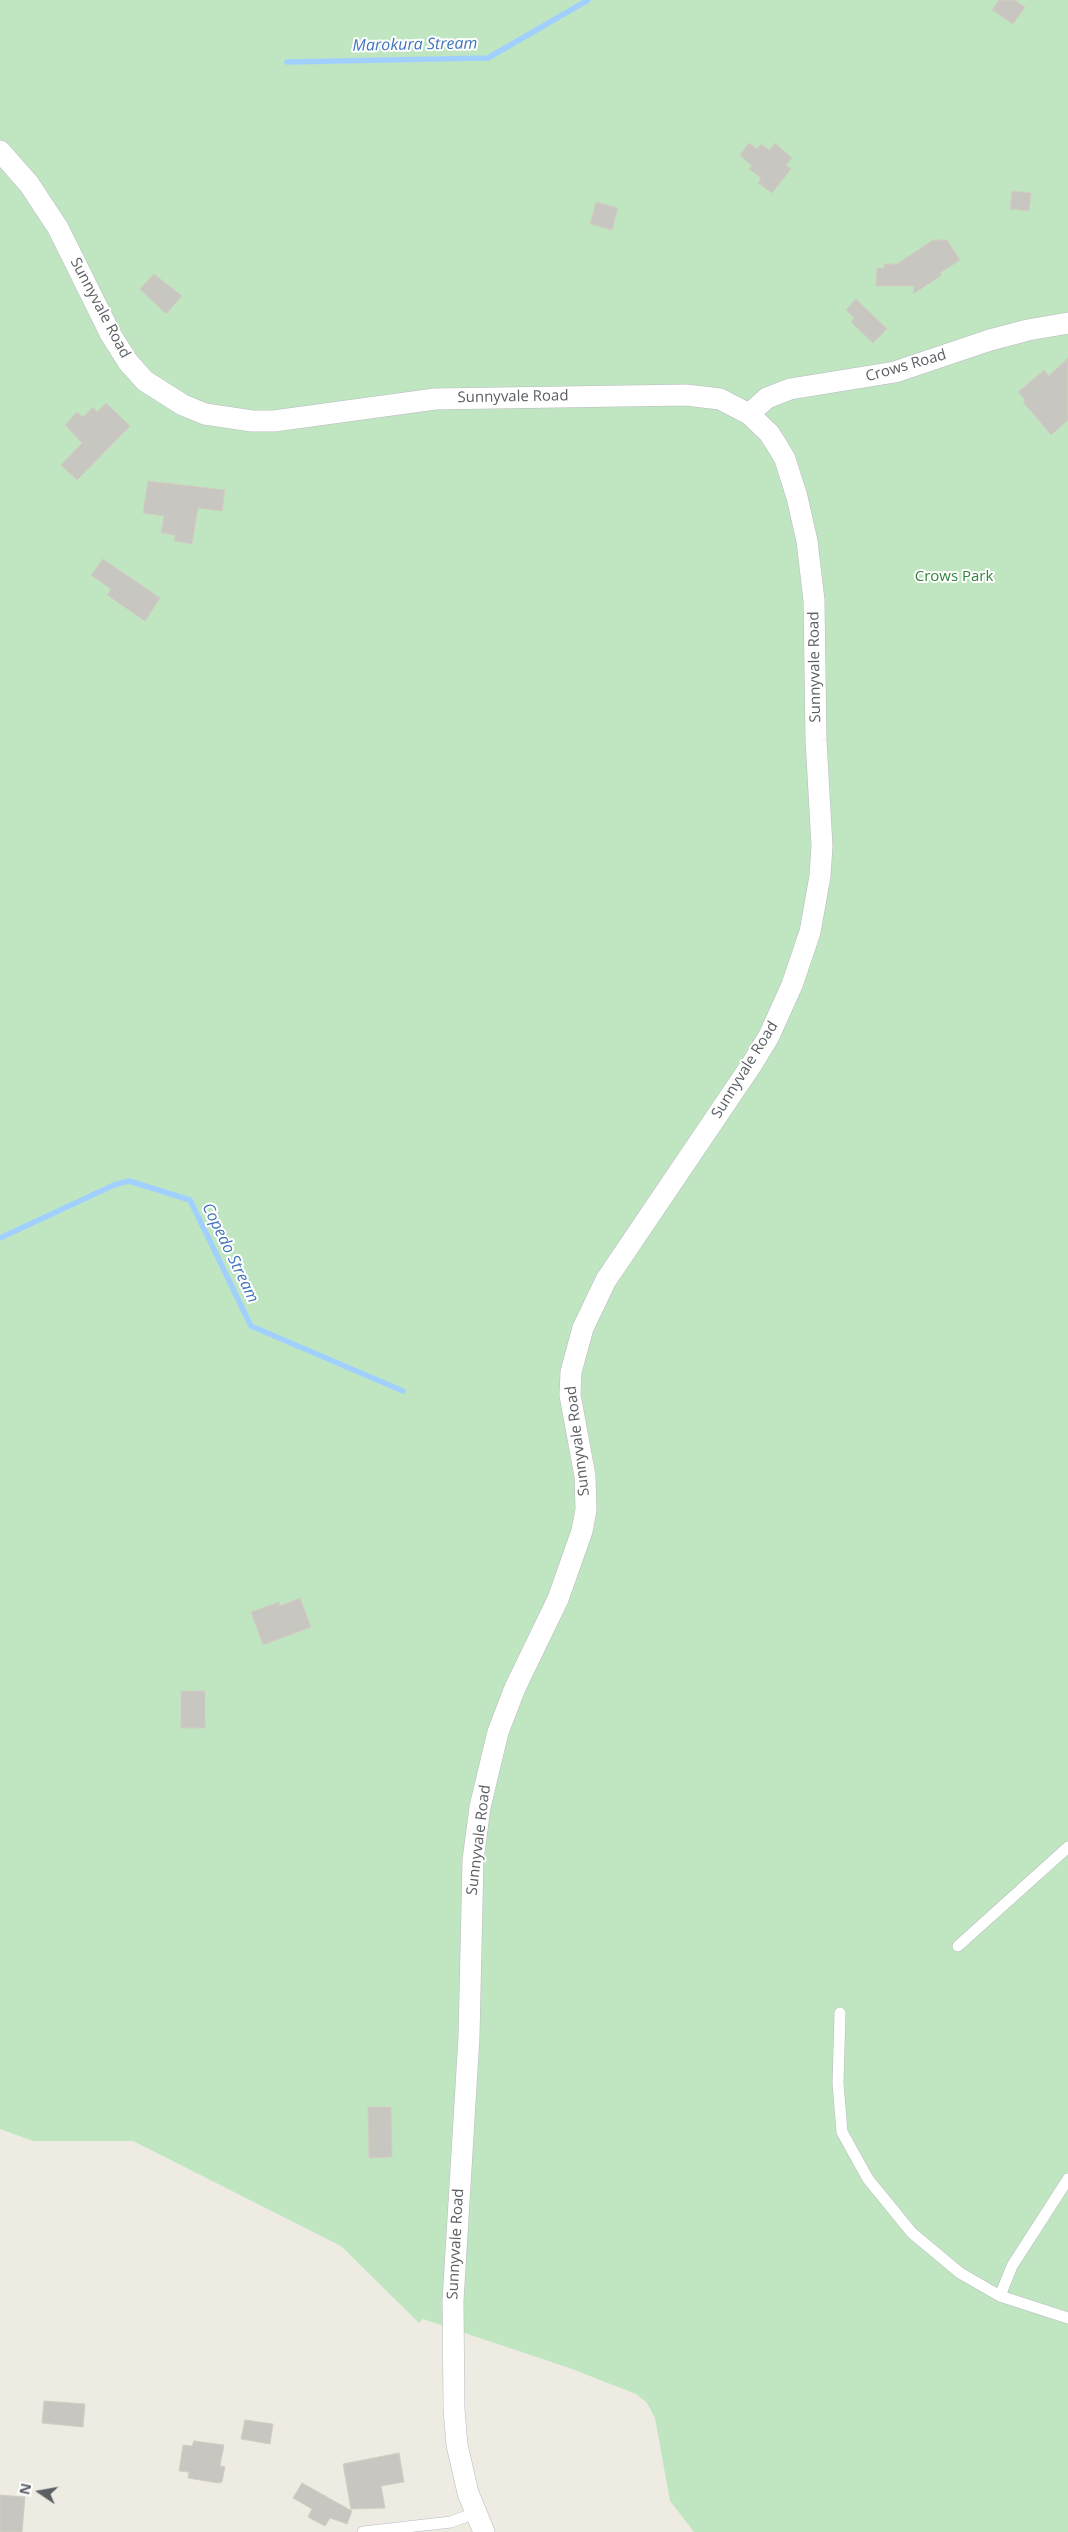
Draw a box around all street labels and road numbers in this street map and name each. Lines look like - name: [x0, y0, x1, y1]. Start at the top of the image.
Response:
- street label: Sunnyvale Road: [66, 255, 134, 361]
- street label: Crows Road: [864, 346, 948, 386]
- street label: Sunnyvale Road: [457, 387, 569, 407]
- street label: Sunnyvale Road: [805, 611, 825, 723]
- street label: Sunnyvale Road: [708, 1018, 782, 1122]
- street label: Sunnyvale Road: [562, 1385, 594, 1497]
- street label: Sunnyvale Road: [463, 1784, 495, 1896]
- street label: Sunnyvale Road: [444, 2188, 468, 2300]

